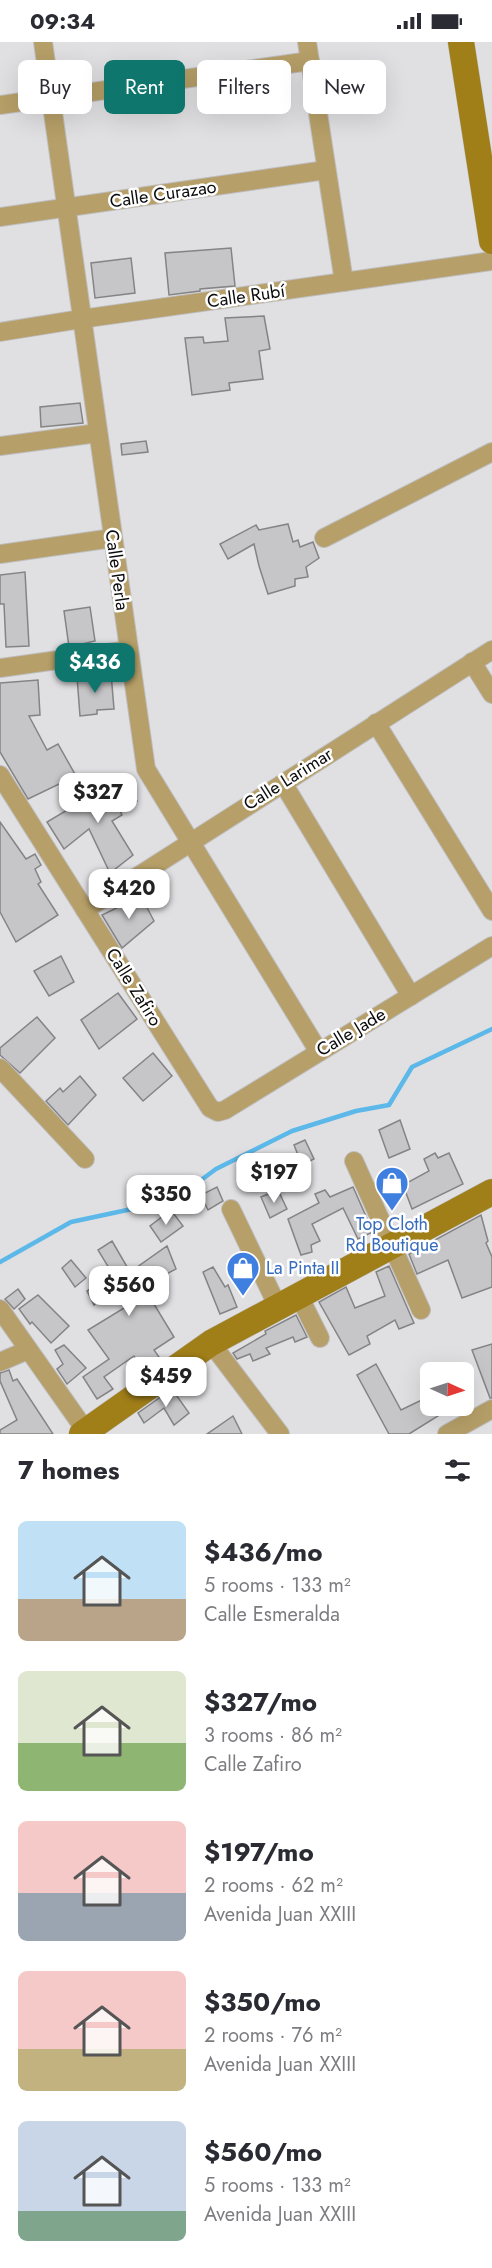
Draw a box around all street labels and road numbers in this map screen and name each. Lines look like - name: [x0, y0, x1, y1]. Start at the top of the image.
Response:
- street label: Calle Curazao: [108, 174, 218, 214]
- street label: Calle Rubí: [205, 277, 288, 314]
- street label: Calle Perla: [98, 528, 136, 612]
- street label: Calle Larimar: [239, 741, 338, 817]
- street label: Calle Zafiro: [100, 943, 168, 1031]
- street label: Calle Jade: [312, 1001, 390, 1063]

